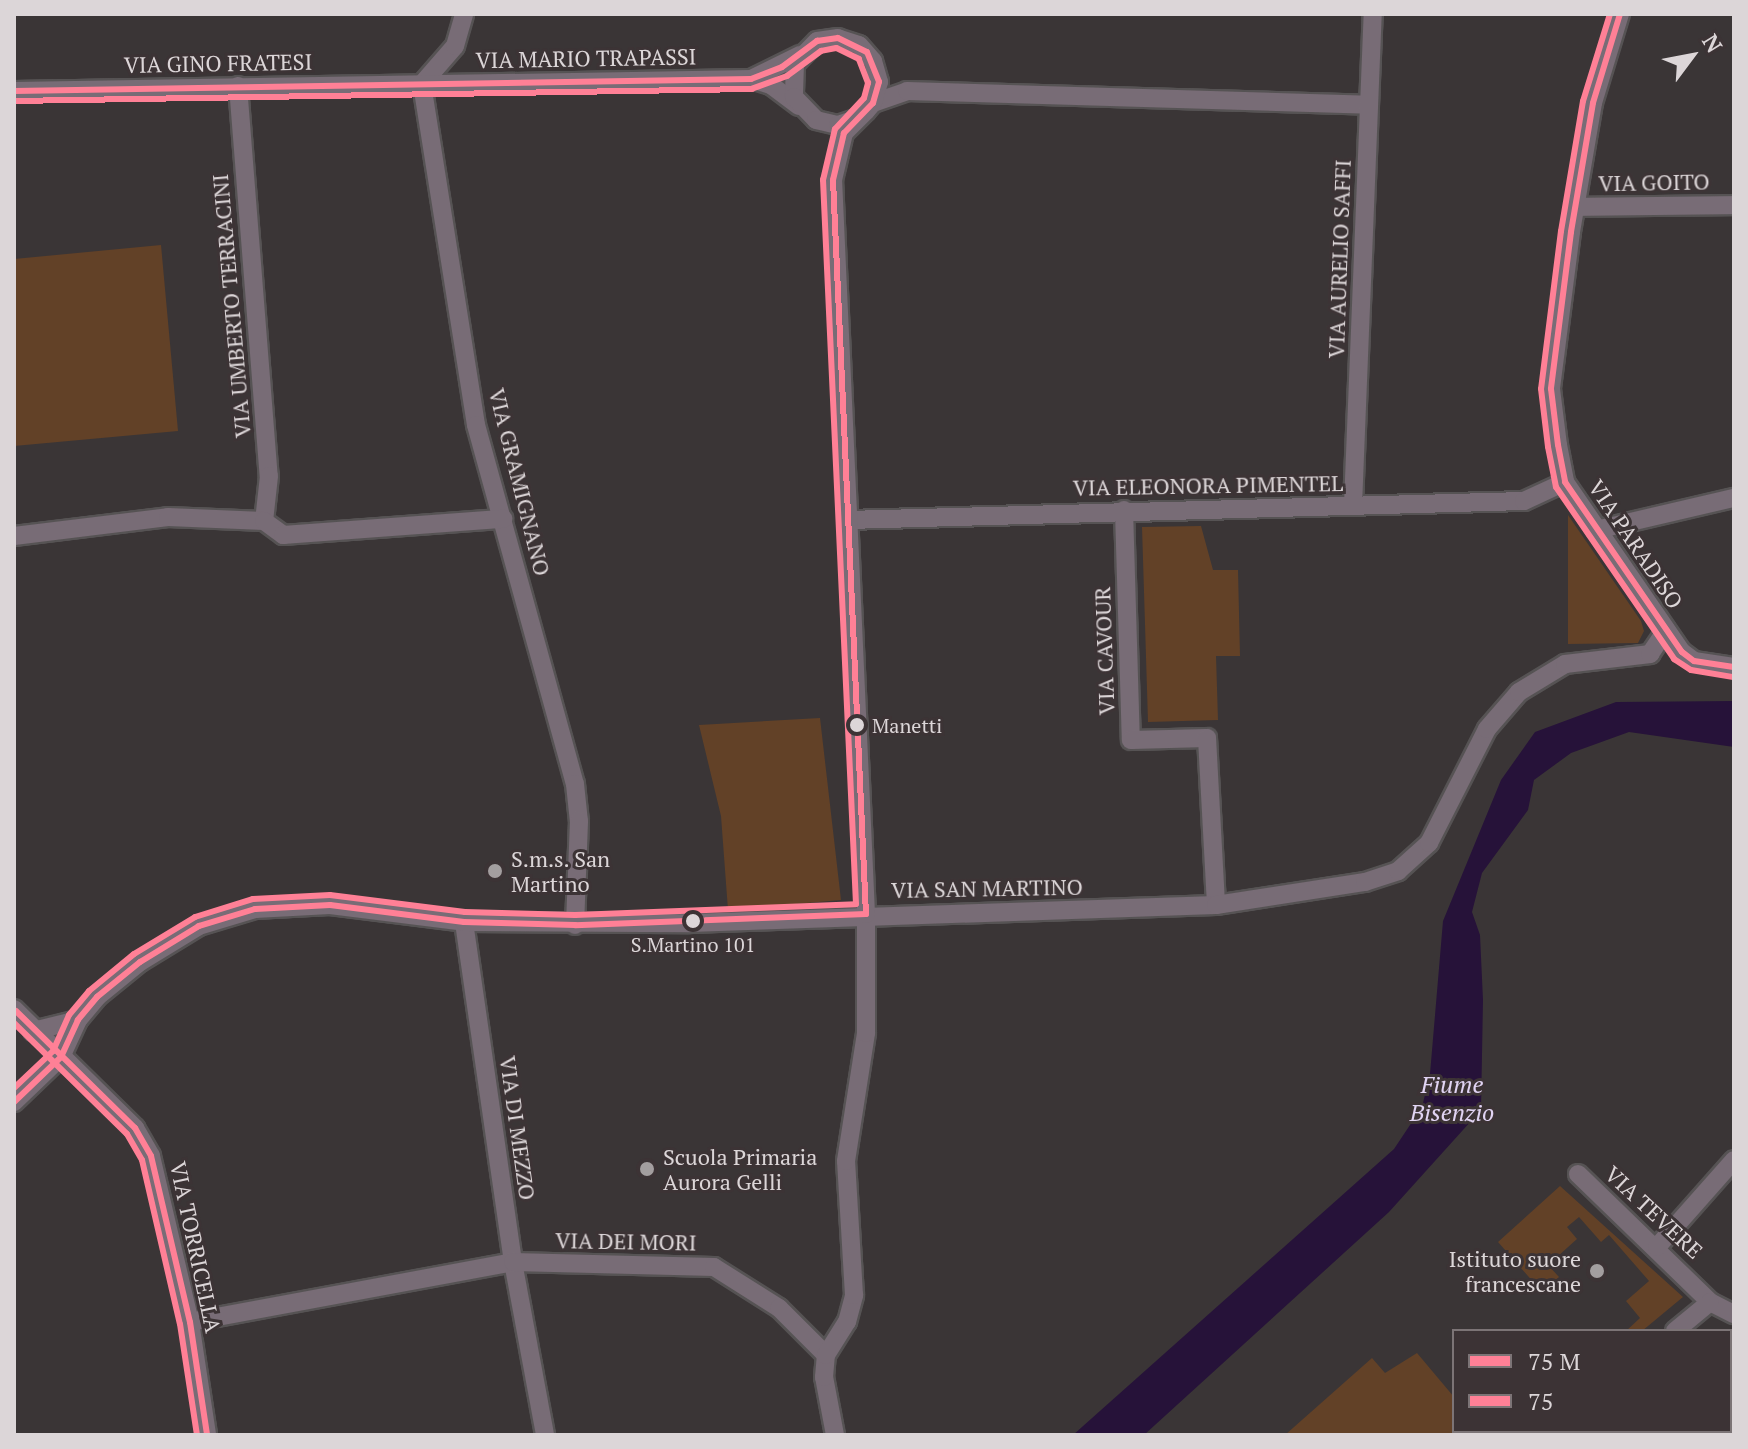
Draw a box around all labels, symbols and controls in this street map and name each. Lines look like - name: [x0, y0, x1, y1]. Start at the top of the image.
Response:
- north arrow: [1652, 16, 1732, 96]
- text: N: [1696, 28, 1729, 58]
- street label: VIA MARIO TRAPASSI: [475, 43, 697, 73]
- street label: VIA GINO FRATESI: [123, 48, 313, 78]
- street label: VIA AURELIO SAFFI: [1322, 159, 1356, 359]
- street label: VIA GOITO: [1598, 168, 1710, 196]
- street label: VIA UMBERTO TERRACINI: [206, 173, 256, 439]
- street label: VIA GRAMIGNANO: [484, 385, 556, 579]
- street label: VIA ELEONORA PIMENTEL: [1072, 469, 1344, 501]
- street label: VIA PARADISO: [1583, 474, 1689, 614]
- street label: VIA CAVOUR: [1089, 586, 1119, 716]
- place label: Manetti: [872, 713, 942, 737]
- marker: Manetti: [849, 717, 865, 733]
- place label: S.m.s. San Martino: [511, 845, 611, 896]
- marker: S.m.s. San Martino: [486, 862, 504, 880]
- street label: VIA SAN MARTINO: [891, 873, 1083, 903]
- marker: S.Martino 101: [685, 913, 701, 929]
- place label: S.Martino 101: [631, 932, 755, 956]
- street label: VIA DI MEZZO: [495, 1054, 541, 1202]
- water label: Fiume Bisenzio: [1410, 1071, 1494, 1127]
- place label: Scuola Primaria Aurora Gelli: [663, 1143, 817, 1194]
- street label: VIA TORRICELLA: [165, 1159, 227, 1335]
- marker: Scuola Primaria Aurora Gelli: [638, 1160, 656, 1178]
- street label: VIA TEVERE: [1600, 1160, 1708, 1264]
- street label: VIA DEI MORI: [555, 1227, 697, 1255]
- place label: Istituto suore francescane: [1449, 1245, 1581, 1296]
- marker: Istituto suore francescane: [1588, 1262, 1606, 1280]
- legend: [1452, 1329, 1732, 1433]
- text: 75 M: [1528, 1345, 1580, 1377]
- text: 75: [1528, 1385, 1554, 1417]

